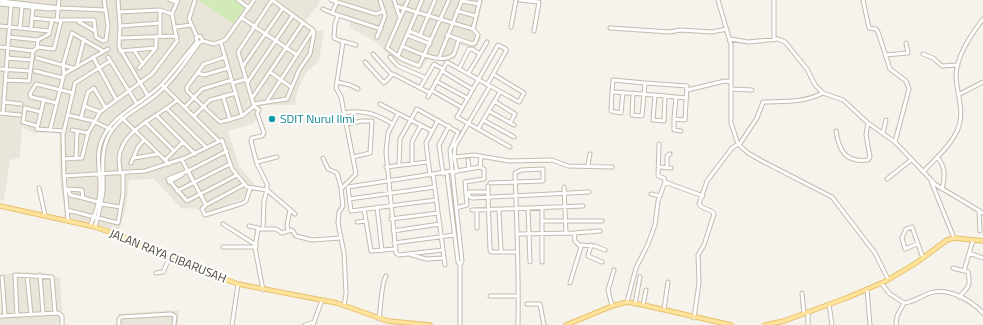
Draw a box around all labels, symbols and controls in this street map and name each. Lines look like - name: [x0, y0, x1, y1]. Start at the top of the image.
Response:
- place label: SDIT Nurul Ilmi: [280, 109, 355, 128]
- marker: SDIT Nurul Ilmi: [267, 114, 277, 124]
- street label: JALAN RAYA CIBARUSAH: [107, 223, 229, 288]

